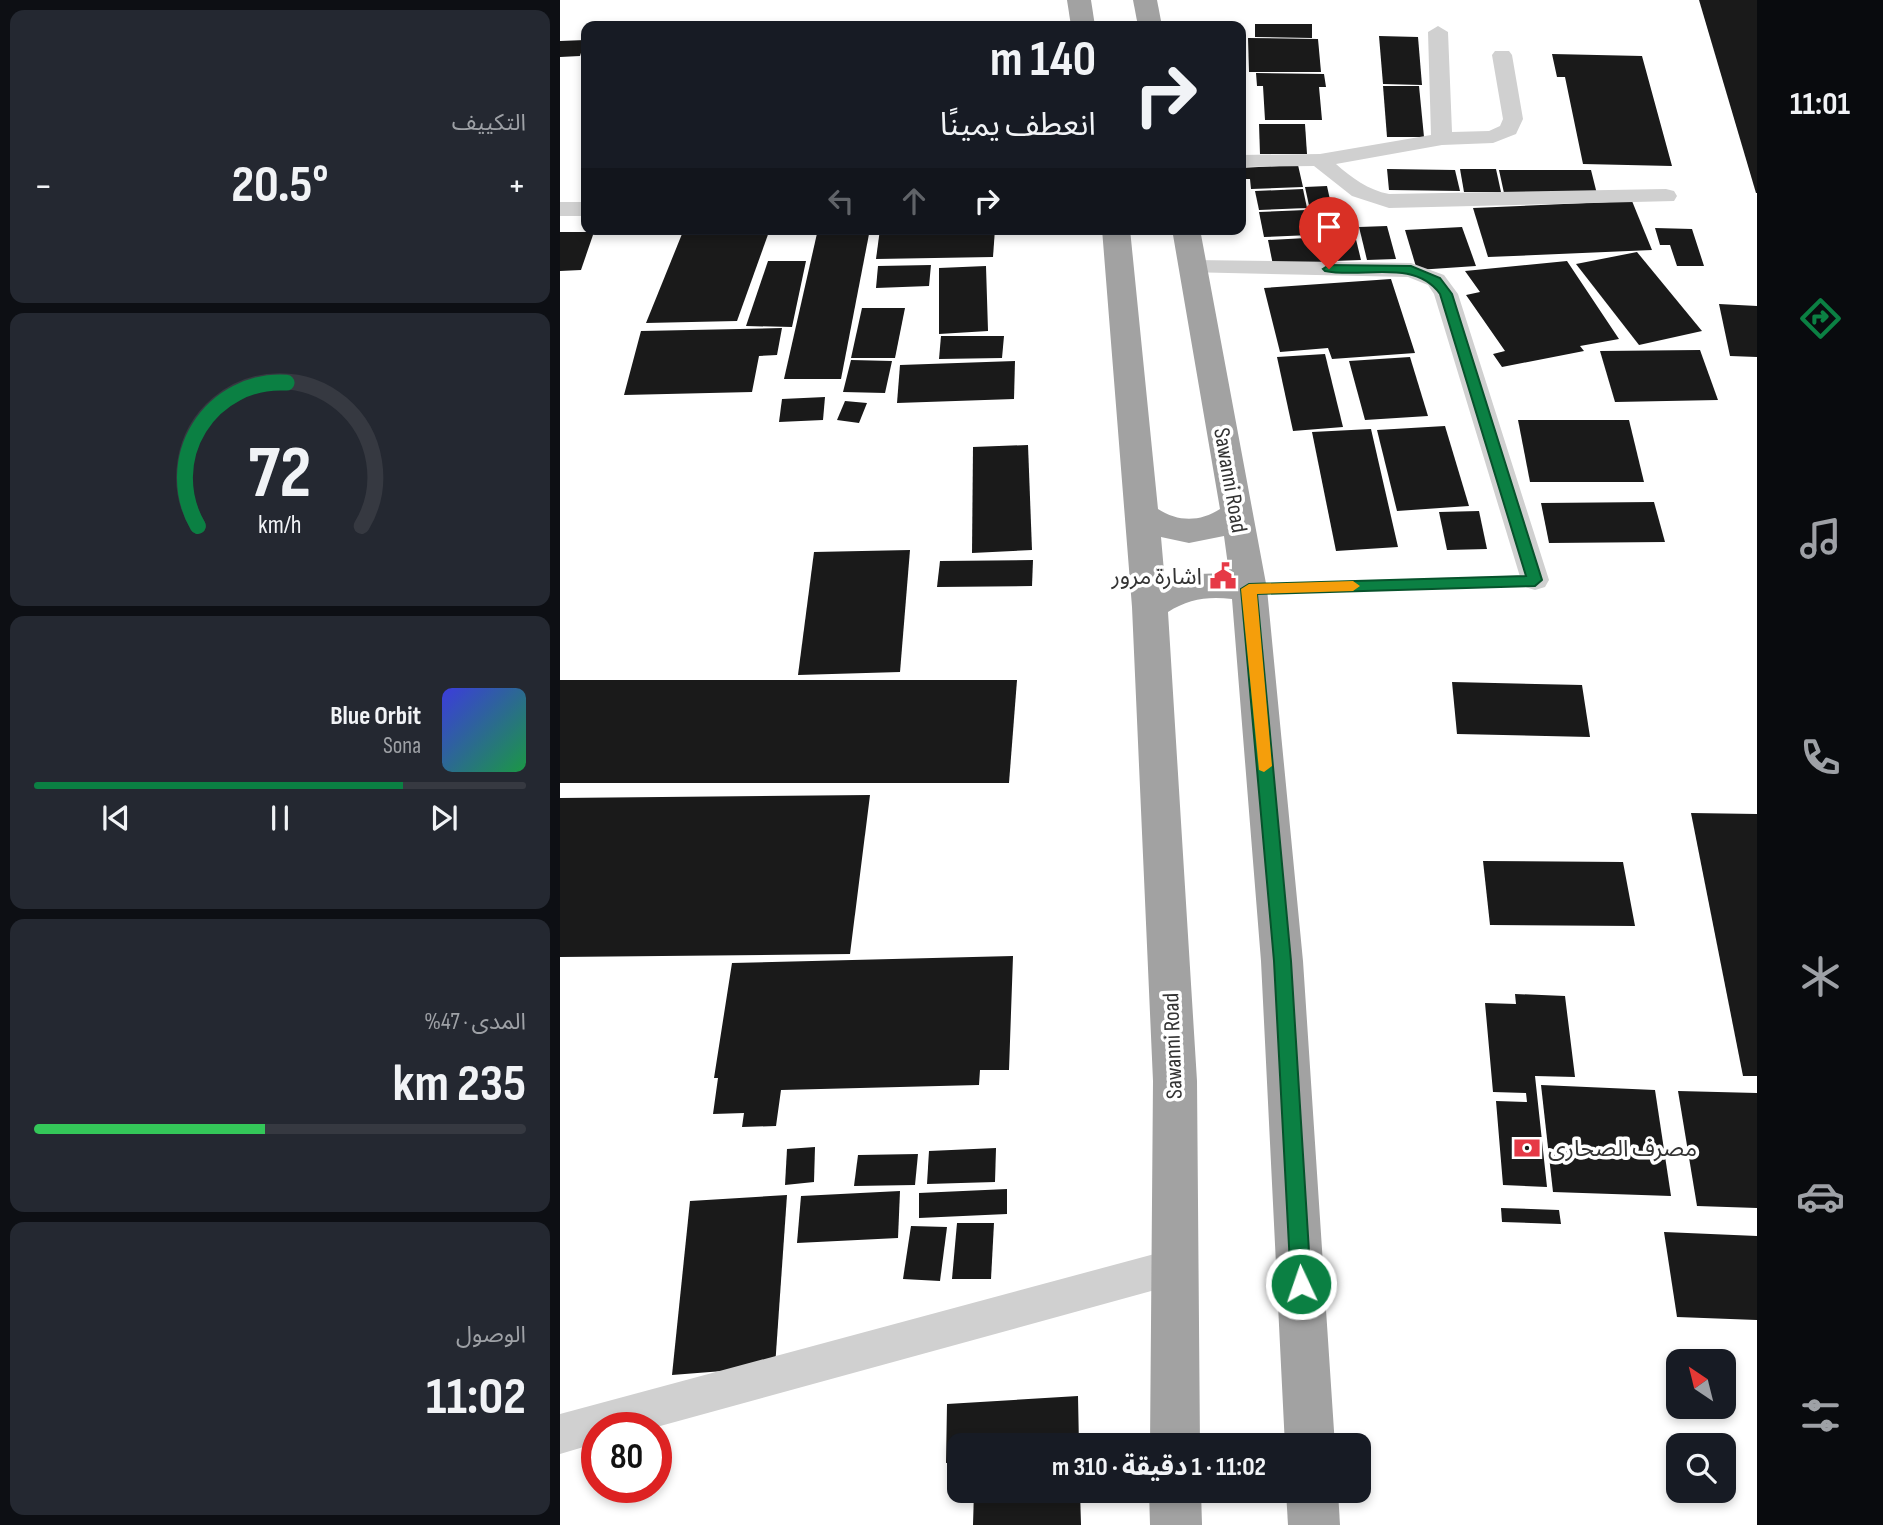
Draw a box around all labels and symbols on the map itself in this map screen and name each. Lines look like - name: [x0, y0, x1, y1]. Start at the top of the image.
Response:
- pin: [1299, 197, 1359, 269]
- street label: Sawanni Road: [1207, 426, 1253, 535]
- public building icon: اشارة مرور: [1208, 561, 1238, 591]
- place label: اشارة مرور: [1110, 563, 1202, 591]
- street label: Sawanni Road: [1157, 993, 1189, 1099]
- bank icon: مصرف الصحارى: [1512, 1133, 1542, 1163]
- place label: مصرف الصحارى: [1548, 1135, 1697, 1163]
- position arrow: [1264, 1247, 1338, 1321]
- north arrow: [1666, 1349, 1736, 1419]
- speed limit sign: 80: [581, 1412, 672, 1503]

